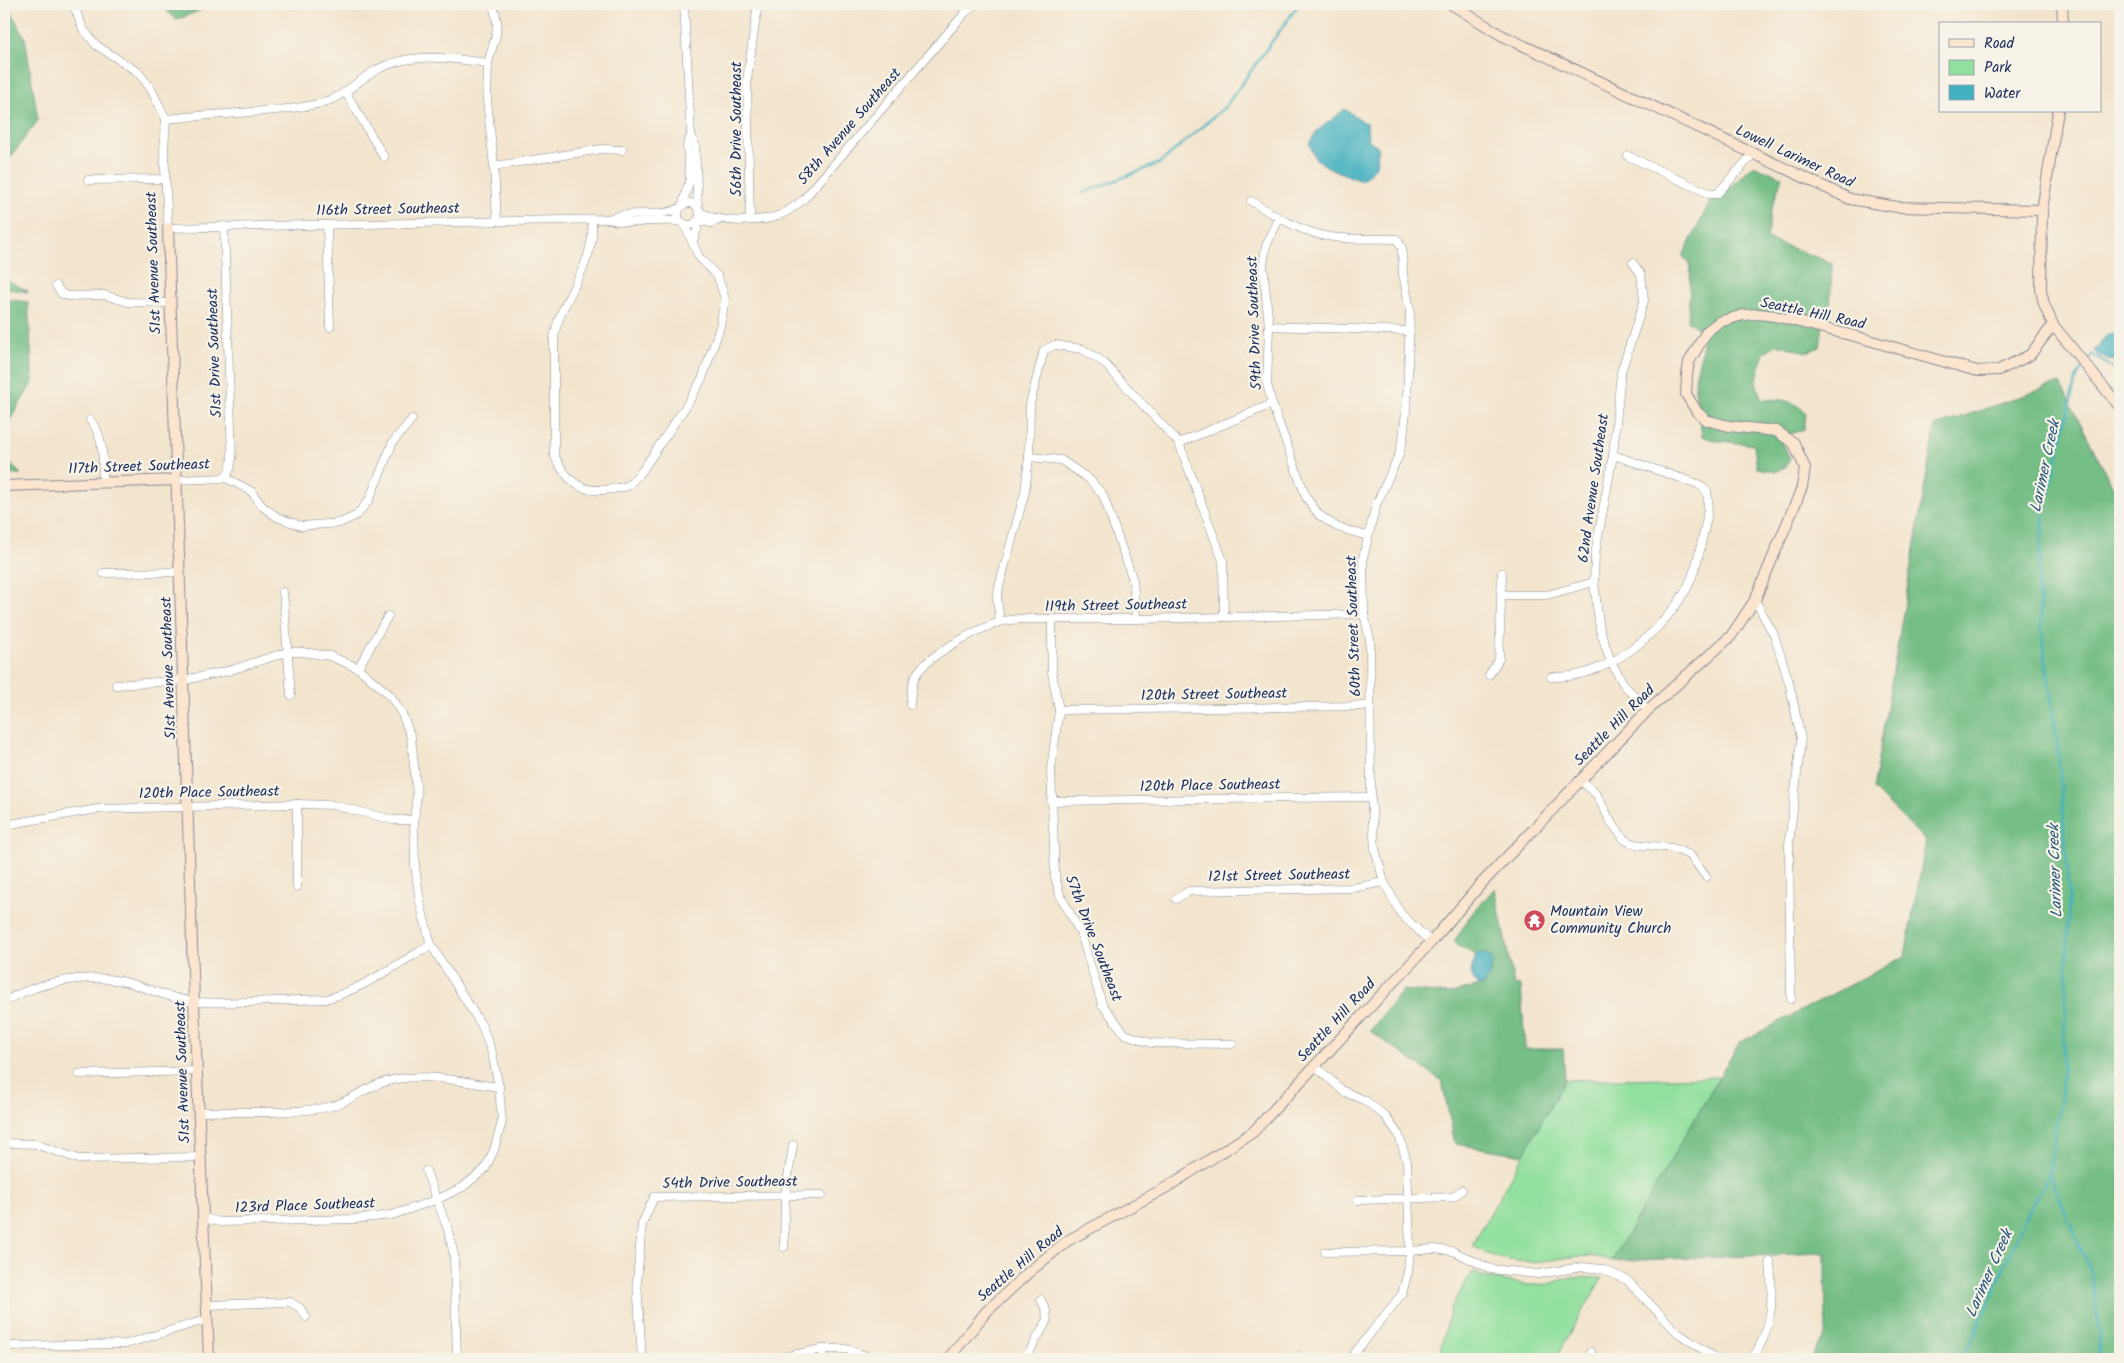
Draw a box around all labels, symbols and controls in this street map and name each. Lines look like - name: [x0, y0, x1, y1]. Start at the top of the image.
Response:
- legend: [1939, 22, 2102, 112]
- text: Road: [1984, 32, 2015, 56]
- text: Park: [1984, 56, 2012, 80]
- street label: 56th Drive Southeast: [725, 61, 749, 197]
- street label: 58th Avenue Southeast: [792, 62, 908, 191]
- text: Water: [1984, 82, 2021, 106]
- street label: Lowell Larimer Road: [1731, 119, 1858, 195]
- street label: 51st Avenue Southeast: [140, 191, 168, 335]
- street label: 116th Street Southeast: [316, 197, 460, 223]
- street label: 59th Drive Southeast: [1241, 255, 1269, 391]
- street label: 51st Drive Southeast: [201, 287, 229, 418]
- street label: Seattle Hill Road: [1758, 291, 1868, 337]
- street label: 62nd Avenue Southeast: [1572, 412, 1616, 564]
- water label: Larimer Creek: [2023, 415, 2068, 515]
- street label: 117th Street Southeast: [68, 453, 211, 481]
- street label: 60th Street Southeast: [1340, 555, 1368, 697]
- street label: 119th Street Southeast: [1045, 593, 1188, 619]
- street label: 51st Avenue Southeast: [155, 596, 183, 740]
- street label: Seattle Hill Road: [1568, 679, 1661, 772]
- street label: 120th Street Southeast: [1140, 682, 1288, 708]
- street label: 120th Place Southeast: [1139, 773, 1281, 799]
- street label: 120th Place Southeast: [138, 780, 280, 806]
- water label: Larimer Creek: [2041, 821, 2070, 918]
- street label: 121st Street Southeast: [1208, 863, 1351, 889]
- street label: 57th Drive Southeast: [1058, 872, 1128, 1005]
- place label: Mountain View Community Church: [1550, 900, 1671, 941]
- temple icon: Mountain View Community Church: [1522, 908, 1546, 932]
- street label: Seattle Hill Road: [1292, 973, 1382, 1068]
- street label: 51st Avenue Southeast: [169, 1000, 197, 1144]
- street label: 54th Drive Southeast: [662, 1170, 798, 1196]
- street label: 123rd Place Southeast: [234, 1192, 376, 1220]
- street label: Seattle Hill Road: [972, 1221, 1070, 1308]
- water label: Larimer Creek: [1959, 1223, 2021, 1322]

